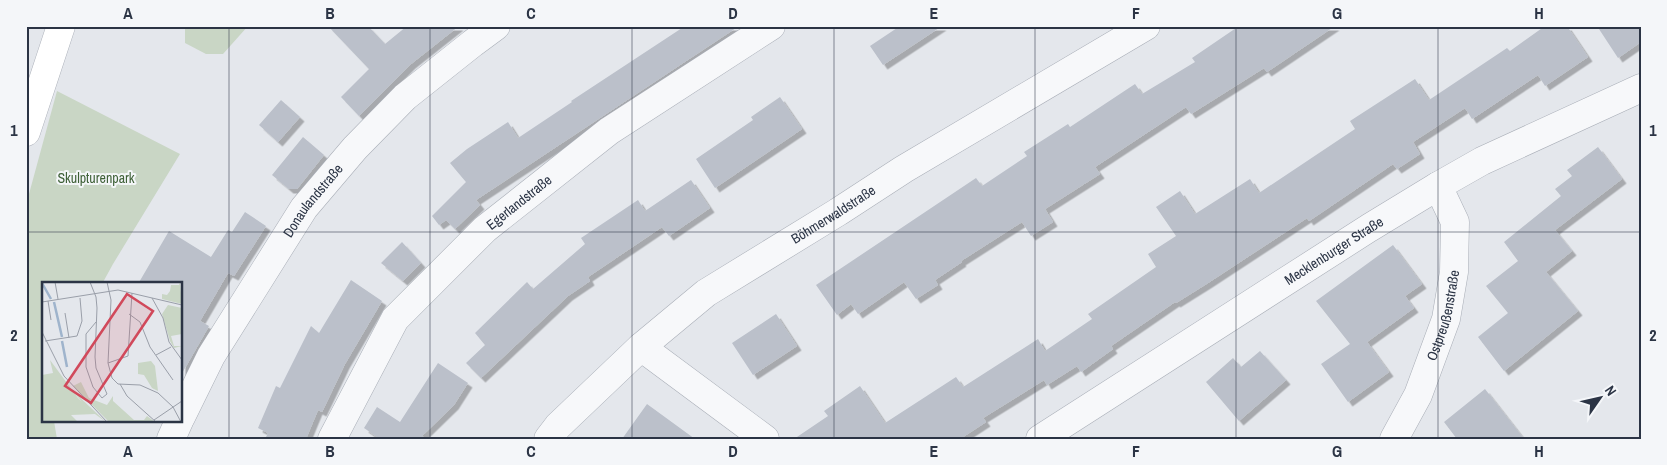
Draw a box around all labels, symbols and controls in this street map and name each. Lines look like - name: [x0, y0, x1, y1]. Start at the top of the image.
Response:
- text: A: [123, 2, 133, 24]
- text: B: [325, 2, 335, 24]
- text: C: [526, 2, 536, 24]
- text: D: [728, 2, 738, 24]
- text: E: [930, 2, 939, 24]
- text: F: [1132, 2, 1140, 24]
- text: G: [1332, 2, 1342, 24]
- text: H: [1534, 2, 1544, 24]
- text: 1: [10, 119, 18, 141]
- text: 1: [1649, 119, 1657, 141]
- street label: Donaulandstraße: [279, 160, 347, 241]
- park label: Skulpturenpark: [57, 169, 135, 187]
- street label: Egerlandstraße: [482, 171, 555, 234]
- street label: Böhmerwaldstraße: [788, 181, 879, 248]
- street label: Mecklenburger Straße: [1281, 213, 1387, 289]
- street label: Ostpreußenstraße: [1422, 269, 1463, 363]
- inset map: [42, 282, 182, 422]
- text: 2: [10, 324, 18, 346]
- text: 2: [1649, 324, 1657, 346]
- north arrow: [1574, 372, 1624, 422]
- text: N: [1601, 382, 1621, 399]
- text: A: [123, 440, 133, 462]
- text: B: [325, 440, 335, 462]
- text: C: [526, 440, 536, 462]
- text: D: [728, 440, 738, 462]
- text: E: [930, 440, 939, 462]
- text: F: [1132, 440, 1140, 462]
- text: G: [1332, 440, 1342, 462]
- text: H: [1534, 440, 1544, 462]

